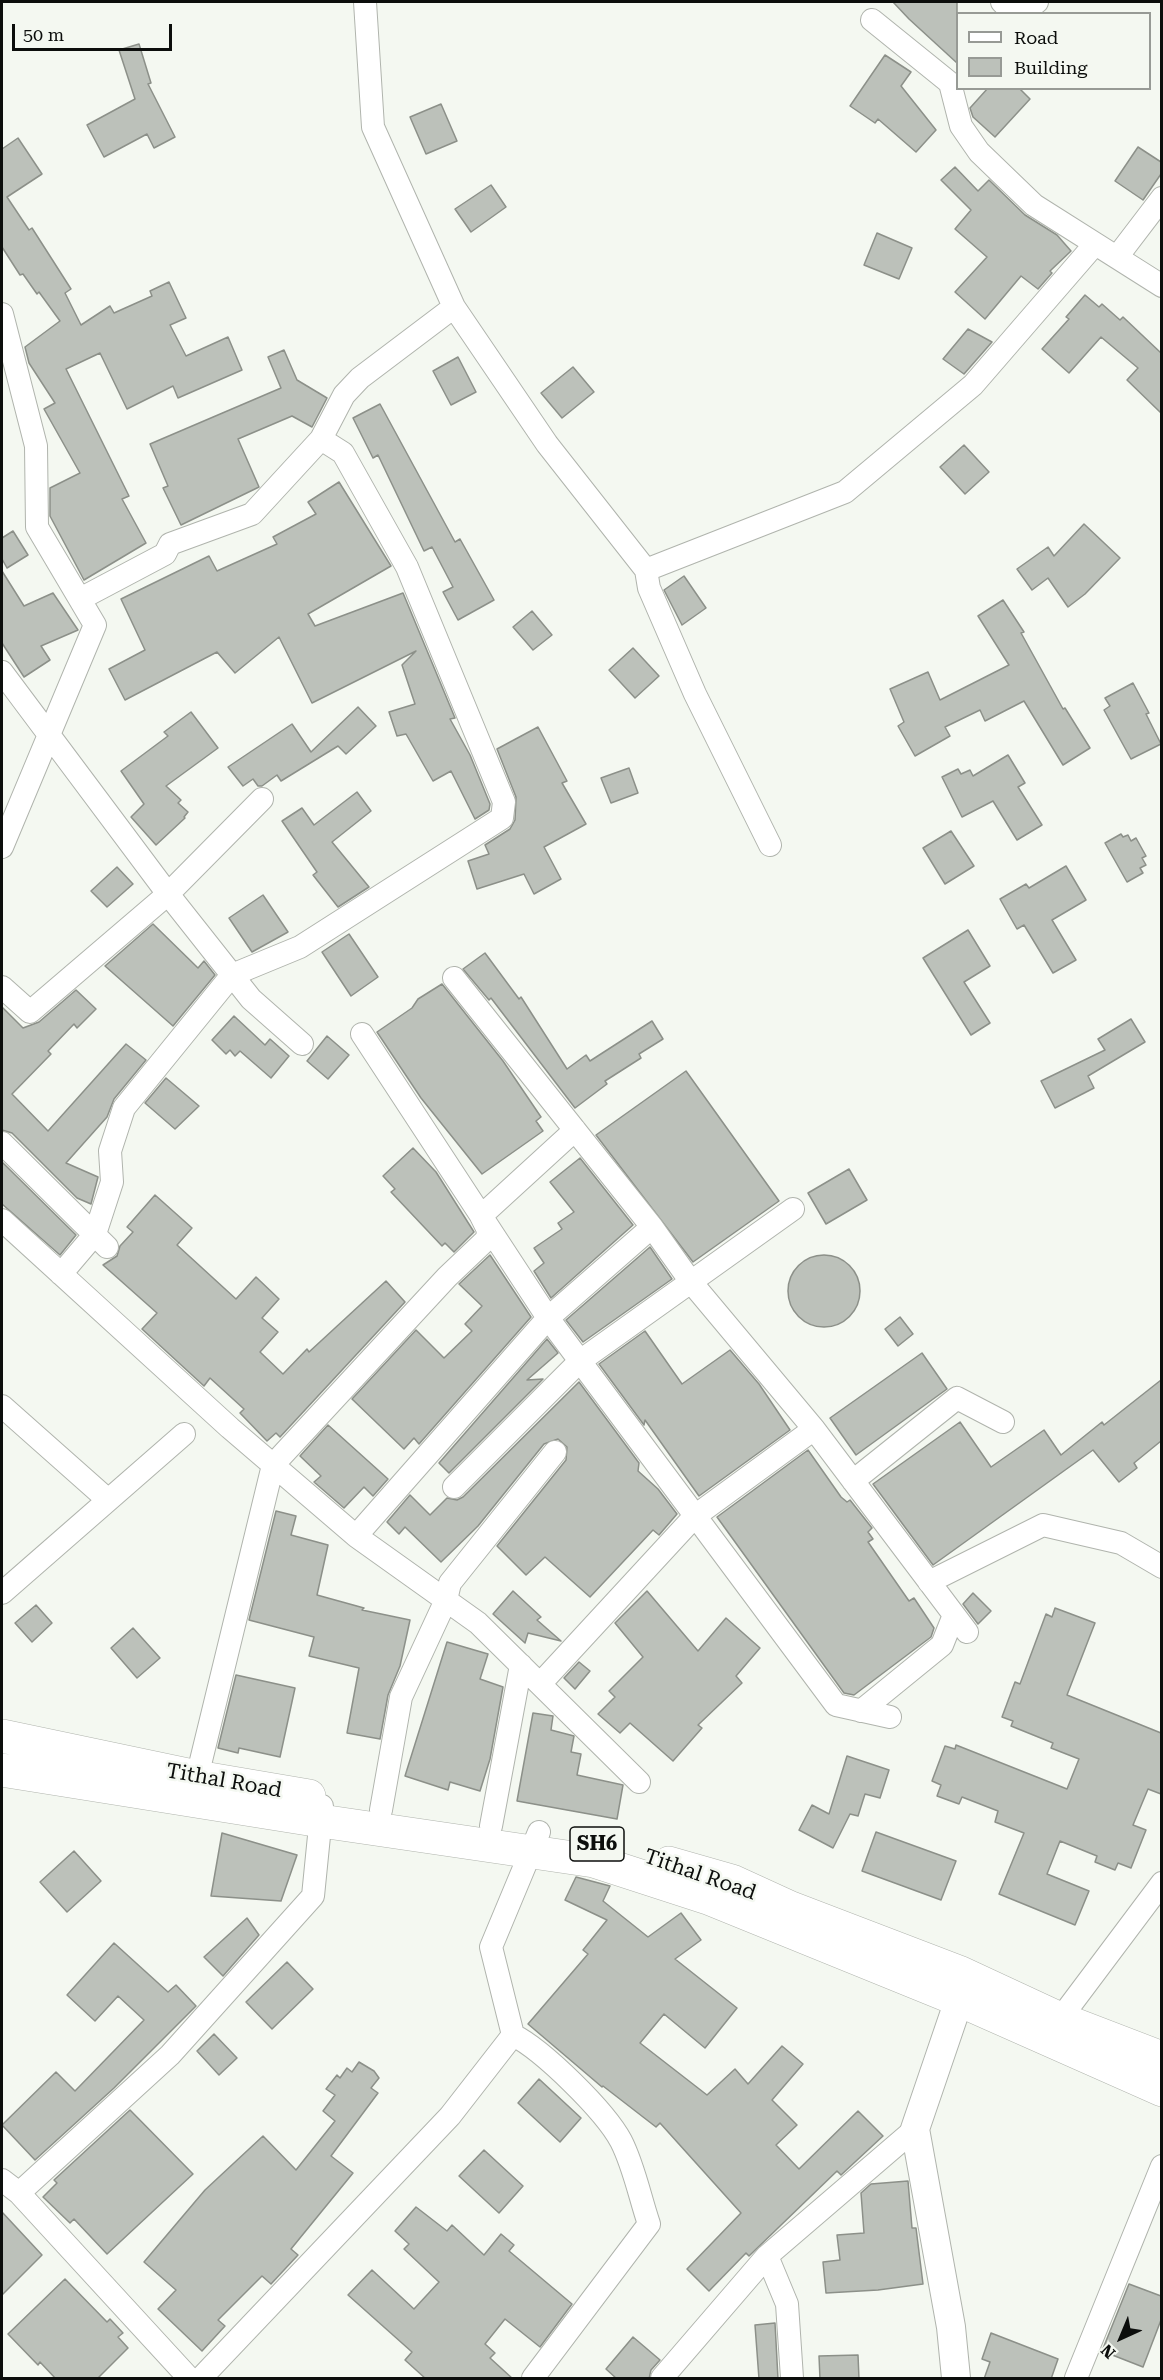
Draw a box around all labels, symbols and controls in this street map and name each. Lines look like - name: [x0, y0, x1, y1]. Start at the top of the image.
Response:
- scale bar: [15, 12, 176, 50]
- legend: [956, 12, 1151, 90]
- text: 50 m: [23, 24, 64, 45]
- text: Road: [1014, 27, 1058, 48]
- text: Building: [1014, 57, 1088, 78]
- street label: Tithal Road: [164, 1758, 284, 1804]
- road number: SH6: [570, 1827, 624, 1861]
- street label: Tithal Road: [641, 1844, 759, 1906]
- north arrow: [1091, 2308, 1151, 2368]
- text: N: [1097, 2340, 1119, 2362]

